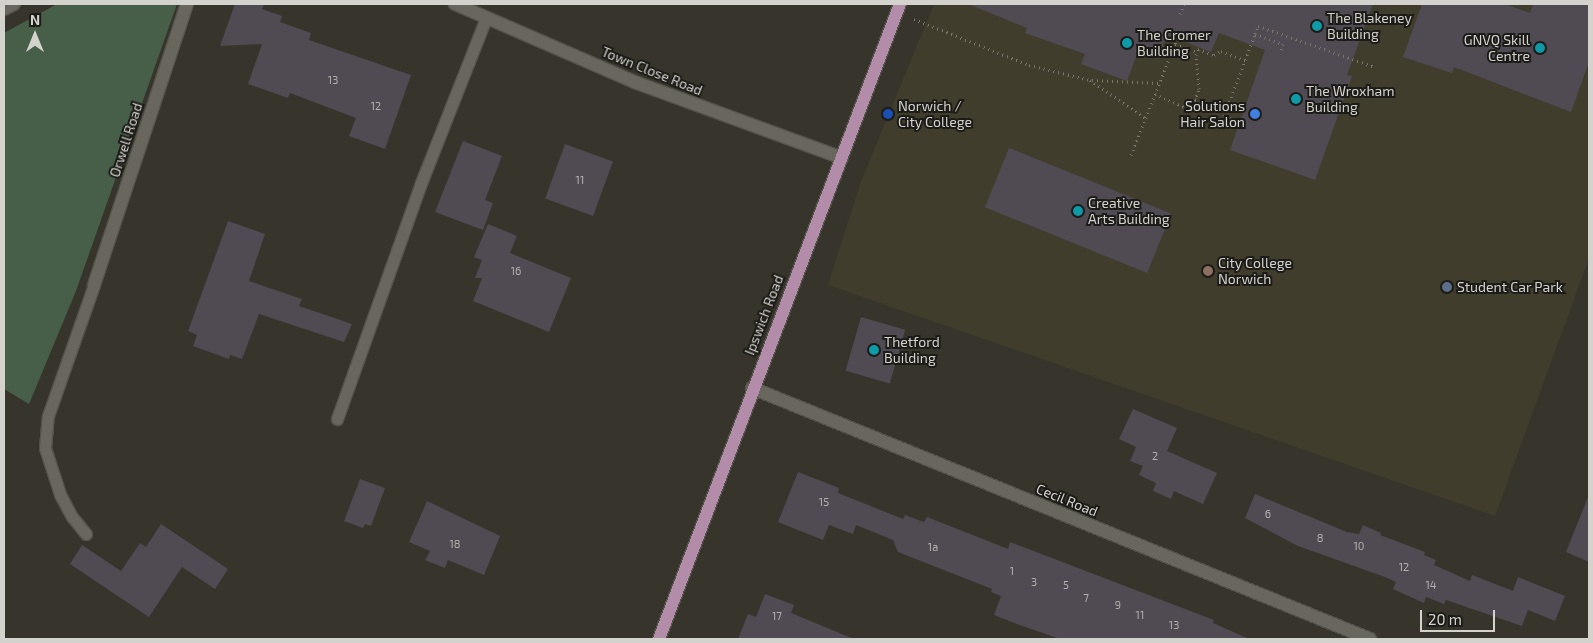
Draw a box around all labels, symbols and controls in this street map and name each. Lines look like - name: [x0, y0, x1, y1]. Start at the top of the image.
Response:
- north arrow: [10, 10, 60, 60]
- place label: The Blakeney Building: [1327, 10, 1412, 42]
- text: N: [30, 11, 40, 28]
- marker: The Blakeney Building: [1311, 20, 1323, 32]
- place label: The Cromer Building: [1137, 27, 1211, 59]
- place label: GNVQ Skill Centre: [1464, 32, 1530, 64]
- marker: The Cromer Building: [1121, 37, 1133, 49]
- marker: GNVQ Skill Centre: [1534, 42, 1546, 54]
- street label: Town Close Road: [599, 43, 705, 99]
- house number: 13: [328, 73, 338, 87]
- place label: The Wroxham Building: [1306, 83, 1395, 115]
- marker: The Wroxham Building: [1290, 93, 1302, 105]
- place label: Norwich / City College: [898, 98, 972, 130]
- place label: Solutions Hair Salon: [1180, 98, 1245, 130]
- house number: 12: [371, 99, 381, 113]
- street label: Orwell Road: [106, 100, 146, 180]
- marker: Norwich / City College: [882, 108, 894, 120]
- marker: Solutions Hair Salon: [1249, 108, 1261, 120]
- house number: 11: [576, 173, 584, 187]
- place label: Creative Arts Building: [1088, 195, 1170, 228]
- marker: Creative Arts Building: [1072, 205, 1084, 217]
- place label: City College Norwich: [1218, 255, 1292, 288]
- house number: 16: [511, 264, 521, 278]
- marker: City College Norwich: [1202, 265, 1214, 277]
- street label: Ipswich Road: [741, 273, 787, 357]
- place label: Student Car Park: [1457, 279, 1563, 295]
- marker: Student Car Park: [1441, 281, 1453, 293]
- place label: Thetford Building: [884, 334, 940, 367]
- marker: Thetford Building: [868, 344, 880, 356]
- house number: 2: [1152, 449, 1158, 463]
- street label: Cecil Road: [1034, 480, 1100, 520]
- house number: 15: [819, 495, 829, 509]
- house number: 6: [1265, 507, 1271, 521]
- house number: 8: [1317, 531, 1323, 545]
- house number: 18: [449, 537, 461, 551]
- house number: 10: [1353, 539, 1365, 553]
- house number: 1a: [928, 540, 938, 554]
- house number: 12: [1399, 560, 1409, 574]
- house number: 1: [1010, 564, 1014, 578]
- house number: 3: [1031, 575, 1037, 589]
- house number: 5: [1063, 578, 1069, 592]
- house number: 14: [1425, 578, 1437, 592]
- house number: 7: [1083, 591, 1089, 605]
- house number: 9: [1115, 598, 1121, 612]
- scale bar: [1423, 600, 1498, 632]
- house number: 11: [1136, 608, 1144, 622]
- house number: 17: [772, 609, 782, 623]
- text: 20 m: [1428, 610, 1462, 628]
- house number: 13: [1169, 618, 1179, 632]

